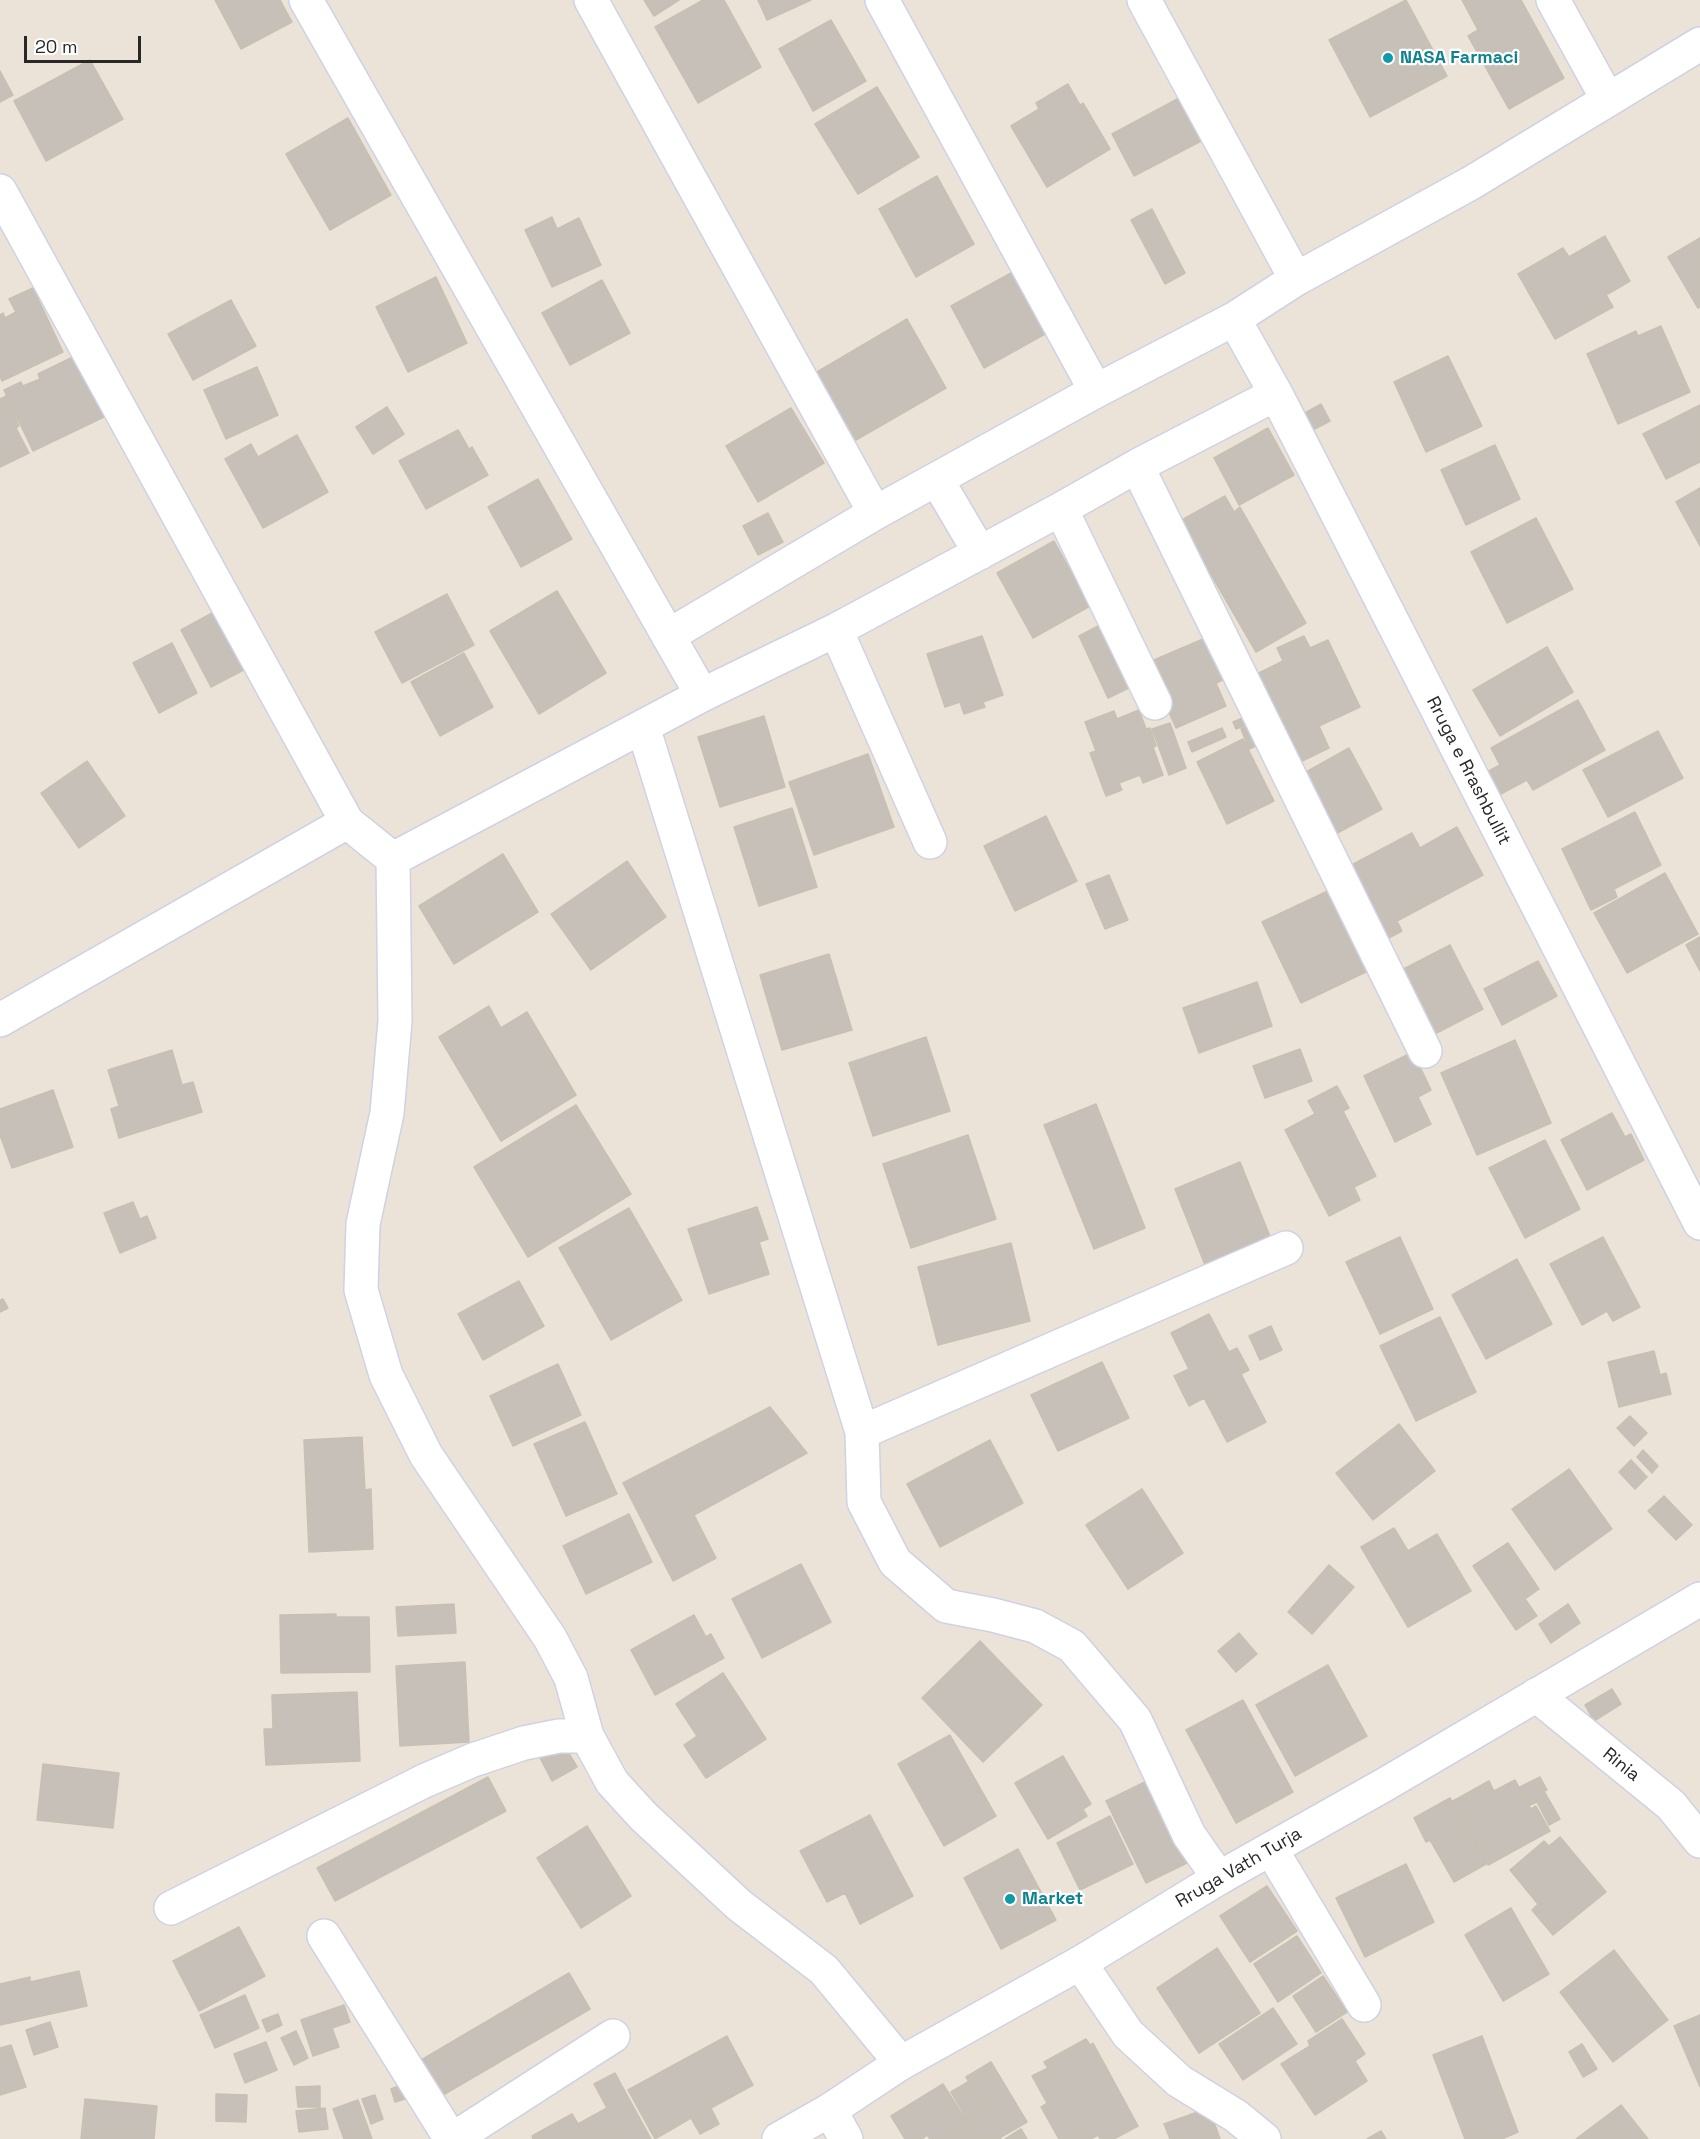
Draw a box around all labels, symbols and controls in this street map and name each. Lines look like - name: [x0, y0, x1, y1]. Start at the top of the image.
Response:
- scale bar: [27, 24, 144, 62]
- text: 20 m: [35, 35, 78, 58]
- place label: NASA Farmaci: [1400, 47, 1518, 69]
- marker: NASA Farmaci: [1381, 51, 1395, 65]
- street label: Rruga e Rrashbullit: [1421, 693, 1515, 849]
- street label: Rinia: [1598, 1744, 1644, 1786]
- street label: Rruga Vath Turja: [1172, 1823, 1306, 1913]
- place label: Market: [1022, 1888, 1083, 1910]
- marker: Market: [1003, 1892, 1017, 1906]

